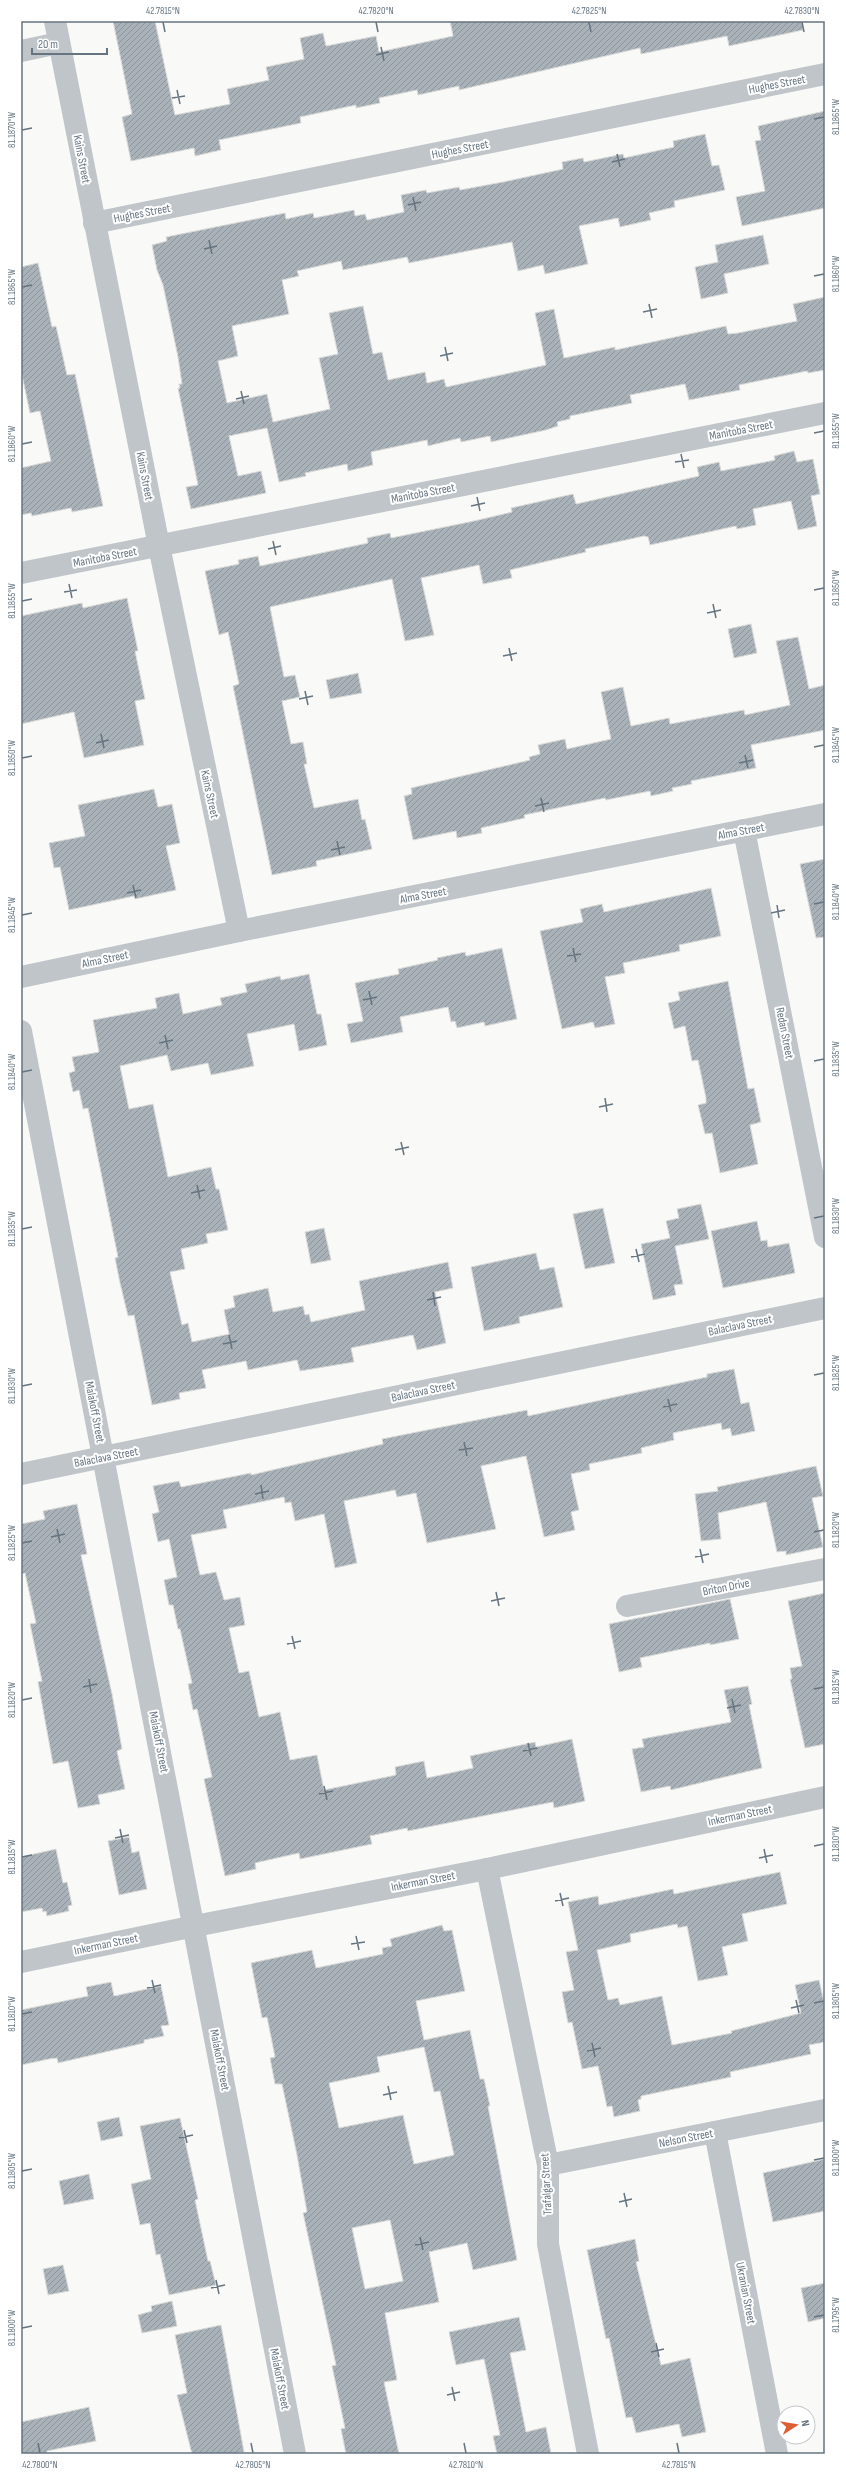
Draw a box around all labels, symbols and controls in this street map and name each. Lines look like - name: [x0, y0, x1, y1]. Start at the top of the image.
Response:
- text: 42.7815°N: [146, 5, 180, 17]
- text: 42.7820°N: [358, 5, 394, 17]
- text: 42.7825°N: [572, 5, 606, 17]
- text: 42.7830°N: [785, 5, 820, 17]
- scale bar: [32, 30, 107, 56]
- text: 20 m: [38, 37, 58, 52]
- street label: Hughes Street: [747, 72, 807, 97]
- text: 81.1865°W: [830, 99, 842, 135]
- text: 81.1870°W: [6, 112, 18, 148]
- street label: Kains Street: [69, 134, 94, 185]
- street label: Hughes Street: [430, 137, 490, 162]
- street label: Hughes Street: [112, 201, 172, 226]
- text: 81.1860°W: [830, 255, 842, 292]
- text: 81.1865°W: [6, 269, 18, 305]
- text: 81.1855°W: [830, 413, 842, 449]
- street label: Manitoba Street: [708, 417, 775, 444]
- text: 81.1860°W: [6, 425, 18, 462]
- street label: Kains Street: [132, 451, 157, 502]
- street label: Manitoba Street: [390, 480, 457, 507]
- street label: Manitoba Street: [72, 544, 139, 571]
- text: 81.1850°W: [830, 570, 842, 606]
- text: 81.1855°W: [6, 583, 18, 619]
- text: 81.1845°W: [830, 727, 842, 763]
- text: 81.1850°W: [6, 740, 18, 776]
- street label: Kains Street: [197, 769, 222, 820]
- street label: Alma Street: [716, 820, 766, 844]
- text: 81.1840°W: [830, 883, 842, 920]
- street label: Alma Street: [398, 884, 448, 908]
- text: 81.1845°W: [6, 897, 18, 933]
- street label: Alma Street: [80, 947, 130, 972]
- street label: Redan Street: [772, 1006, 797, 1060]
- text: 81.1835°W: [830, 1041, 842, 1077]
- text: 81.1840°W: [6, 1053, 18, 1090]
- text: 81.1830°W: [830, 1197, 842, 1234]
- text: 81.1835°W: [6, 1211, 18, 1247]
- street label: Balaclava Street: [707, 1311, 774, 1340]
- text: 81.1825°W: [830, 1355, 842, 1391]
- text: 81.1830°W: [6, 1367, 18, 1404]
- street label: Balaclava Street: [390, 1377, 457, 1406]
- street label: Malakoff Street: [81, 1380, 108, 1444]
- street label: Balaclava Street: [73, 1444, 140, 1471]
- text: 81.1820°W: [830, 1511, 842, 1548]
- text: 81.1825°W: [6, 1525, 18, 1561]
- street label: Briton Drive: [701, 1576, 751, 1599]
- text: 81.1815°W: [830, 1669, 842, 1705]
- text: 81.1820°W: [6, 1681, 18, 1718]
- street label: Malakoff Street: [145, 1710, 172, 1774]
- street label: Inkerman Street: [707, 1801, 774, 1830]
- text: 81.1810°W: [830, 1826, 842, 1862]
- text: 81.1815°W: [6, 1839, 18, 1875]
- street label: Inkerman Street: [390, 1868, 457, 1895]
- street label: Inkerman Street: [73, 1930, 140, 1959]
- text: 81.1805°W: [830, 1983, 842, 2019]
- text: 81.1810°W: [6, 1996, 18, 2032]
- street label: Malakoff Street: [206, 2028, 233, 2092]
- street label: Nelson Street: [658, 2126, 715, 2151]
- text: 81.1800°W: [830, 2139, 842, 2176]
- street label: Trafalgar Street: [537, 2152, 556, 2215]
- text: 81.1805°W: [6, 2153, 18, 2189]
- street label: Ukranian Street: [732, 2261, 759, 2326]
- text: 81.1795°W: [830, 2297, 842, 2333]
- text: 81.1800°W: [6, 2309, 18, 2346]
- street label: Malakoff Street: [266, 2347, 293, 2411]
- north arrow: [776, 2405, 816, 2445]
- text: N: [798, 2419, 812, 2427]
- text: 42.7800°N: [22, 2459, 58, 2471]
- text: 42.7805°N: [236, 2459, 270, 2471]
- text: 42.7810°N: [449, 2459, 483, 2471]
- text: 42.7815°N: [662, 2459, 696, 2471]

